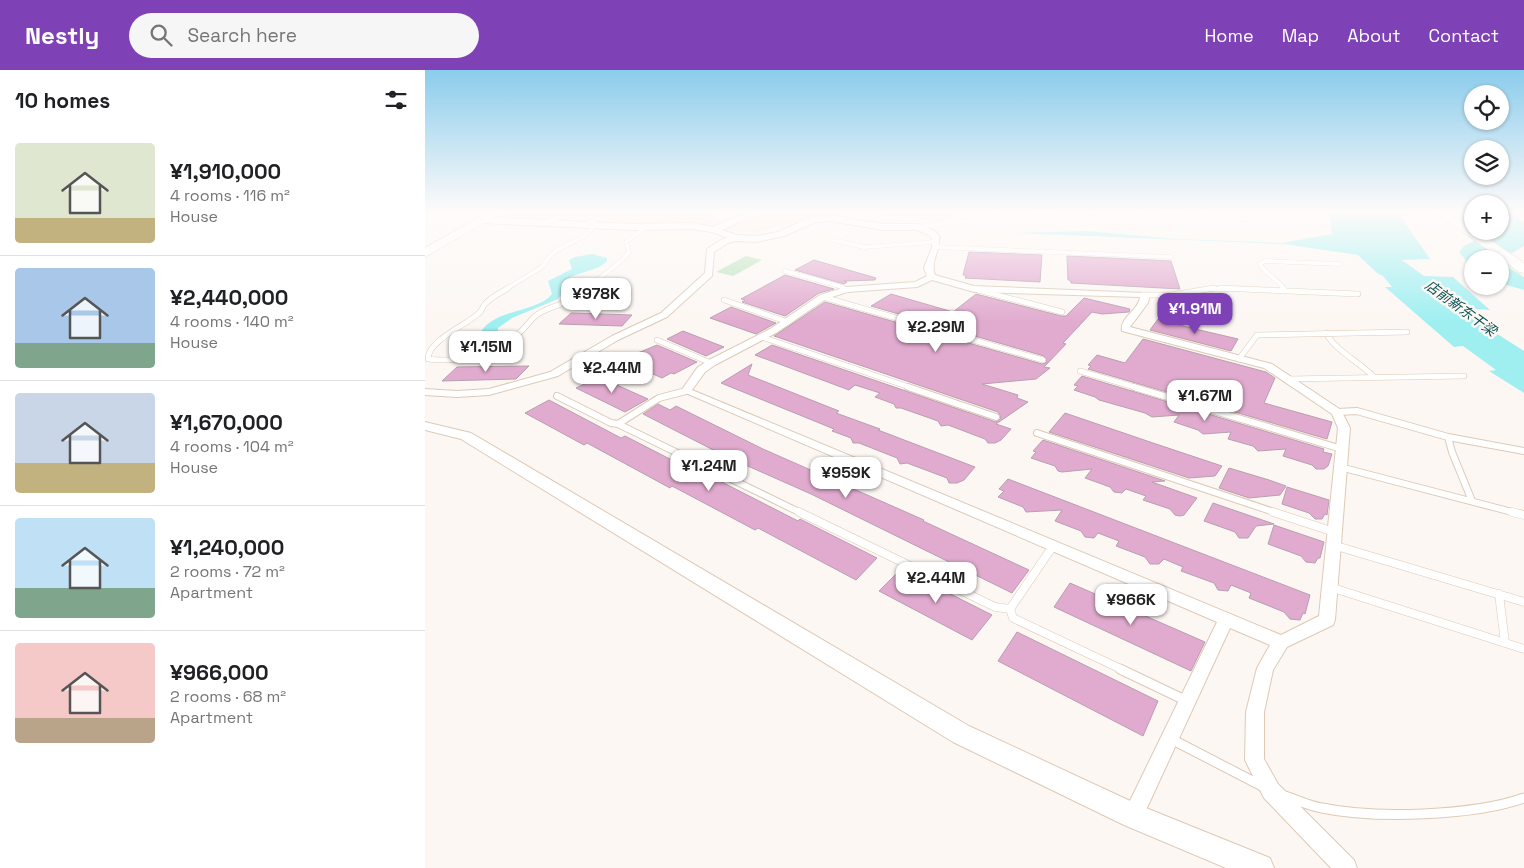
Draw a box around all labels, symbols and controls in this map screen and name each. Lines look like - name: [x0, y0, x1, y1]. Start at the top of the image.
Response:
- search box: [129, 13, 479, 58]
- text: Nestly: [25, 20, 99, 51]
- icon: search: [147, 21, 175, 49]
- text: Search here: [187, 23, 297, 48]
- text: Home: [1205, 24, 1254, 47]
- text: Map: [1282, 24, 1319, 47]
- text: About: [1347, 24, 1401, 47]
- text: Contact: [1429, 24, 1499, 47]
- map controls: [1464, 85, 1509, 295]
- button: locate: [1464, 85, 1509, 130]
- icon: filters: [382, 86, 410, 114]
- text: 10 homes: [15, 87, 110, 114]
- button: layers: [1464, 140, 1509, 185]
- text: ¥1,910,000: [170, 158, 281, 185]
- icon: home: [55, 163, 115, 223]
- text: 4 rooms · 116 m²: [170, 185, 290, 206]
- button: +: [1464, 195, 1509, 240]
- text: House: [170, 206, 218, 227]
- button: −: [1464, 250, 1509, 295]
- water label: 店前新东干梁: [1422, 276, 1502, 341]
- pin: ¥978K: [561, 278, 631, 320]
- text: ¥978K: [572, 283, 620, 304]
- text: ¥2,440,000: [170, 284, 288, 311]
- icon: home: [55, 288, 115, 348]
- pin: ¥1.91M: [1154, 292, 1236, 335]
- text: ¥1.91M: [1168, 298, 1222, 319]
- pin: ¥2.29M: [895, 310, 977, 353]
- text: 4 rooms · 140 m²: [170, 311, 294, 332]
- text: ¥2.29M: [907, 316, 965, 337]
- pin: ¥1.15M: [445, 330, 527, 373]
- text: House: [170, 332, 218, 353]
- text: ¥1.15M: [460, 336, 512, 357]
- pin: ¥2.44M: [571, 352, 653, 394]
- text: ¥2.44M: [583, 357, 641, 378]
- pin: ¥1.67M: [1164, 380, 1246, 422]
- text: ¥1.67M: [1178, 385, 1232, 406]
- text: ¥1,670,000: [170, 409, 283, 436]
- icon: home: [55, 413, 115, 473]
- text: 4 rooms · 104 m²: [170, 436, 294, 457]
- pin: ¥1.24M: [668, 450, 750, 492]
- text: ¥1.24M: [681, 455, 737, 476]
- pin: ¥959K: [811, 456, 881, 499]
- text: House: [170, 457, 218, 478]
- text: ¥959K: [821, 462, 871, 483]
- text: ¥1,240,000: [170, 534, 284, 561]
- icon: home: [55, 538, 115, 598]
- text: 2 rooms · 72 m²: [170, 561, 285, 582]
- pin: ¥2.44M: [895, 562, 977, 604]
- text: ¥2.44M: [907, 567, 965, 588]
- text: Apartment: [170, 582, 253, 603]
- pin: ¥966K: [1096, 584, 1166, 626]
- text: ¥966K: [1106, 589, 1156, 610]
- text: ¥966,000: [170, 659, 269, 686]
- icon: home: [55, 663, 115, 723]
- text: 2 rooms · 68 m²: [170, 686, 286, 707]
- text: Apartment: [170, 707, 253, 728]

